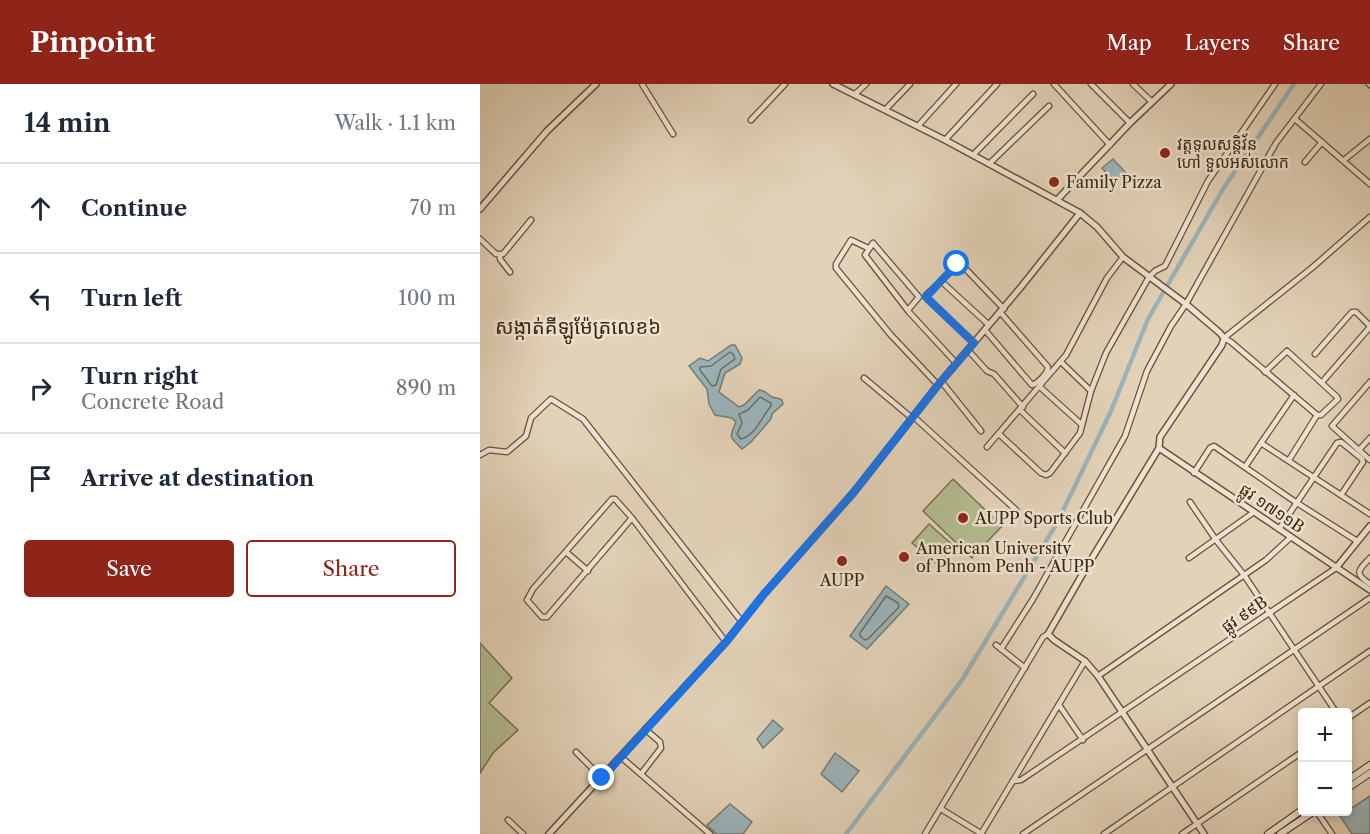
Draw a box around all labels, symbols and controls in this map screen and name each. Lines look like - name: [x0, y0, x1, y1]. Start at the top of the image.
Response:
- text: Pinpoint: [30, 25, 155, 59]
- text: Map: [1107, 30, 1152, 55]
- text: Layers: [1185, 30, 1250, 55]
- text: Share: [1283, 30, 1340, 55]
- text: 14 min: [24, 107, 111, 139]
- text: Walk · 1.1 km: [334, 111, 456, 135]
- place label: វត្តទូលសន្តិវ័ន ហៅ ទួលអស់លោក: [1177, 133, 1289, 172]
- marker: វត្តទូលសន្តិវ័ន ហៅ ទួលអស់លោក: [1158, 146, 1172, 160]
- place label: Family Pizza: [1066, 172, 1162, 192]
- marker: Family Pizza: [1047, 175, 1061, 189]
- icon: ahead: [24, 192, 57, 225]
- text: Continue: [81, 195, 187, 222]
- text: 70 m: [410, 196, 456, 220]
- route start: [943, 250, 969, 276]
- icon: left: [24, 282, 57, 315]
- text: Turn left: [81, 285, 182, 312]
- text: 100 m: [398, 286, 456, 310]
- district label: សង្កាត់គីឡូម៉ែត្រលេខ៦: [495, 315, 661, 345]
- text: Turn right: [81, 363, 199, 390]
- icon: right: [24, 372, 57, 405]
- text: 890 m: [396, 376, 456, 400]
- text: Concrete Road: [81, 390, 224, 414]
- icon: arrive: [24, 462, 57, 495]
- text: Arrive at destination: [81, 465, 314, 492]
- street label: ផ្លូវ ១៧១១B: [1233, 479, 1308, 541]
- place label: AUPP Sports Club: [974, 508, 1113, 528]
- marker: AUPP Sports Club: [956, 511, 970, 525]
- place label: American University of Phnom Penh - AUPP: [915, 538, 1095, 576]
- button: Save: [24, 540, 234, 597]
- button: Share: [246, 540, 456, 597]
- marker: American University of Phnom Penh - AUPP: [897, 550, 911, 564]
- marker: AUPP: [835, 554, 849, 568]
- place label: AUPP: [819, 570, 865, 590]
- street label: ផ្លូវ ៩៩B: [1217, 591, 1273, 641]
- map controls: [1298, 708, 1352, 816]
- button: +: [1298, 708, 1352, 762]
- button: −: [1298, 762, 1352, 816]
- route end: [588, 764, 614, 790]

